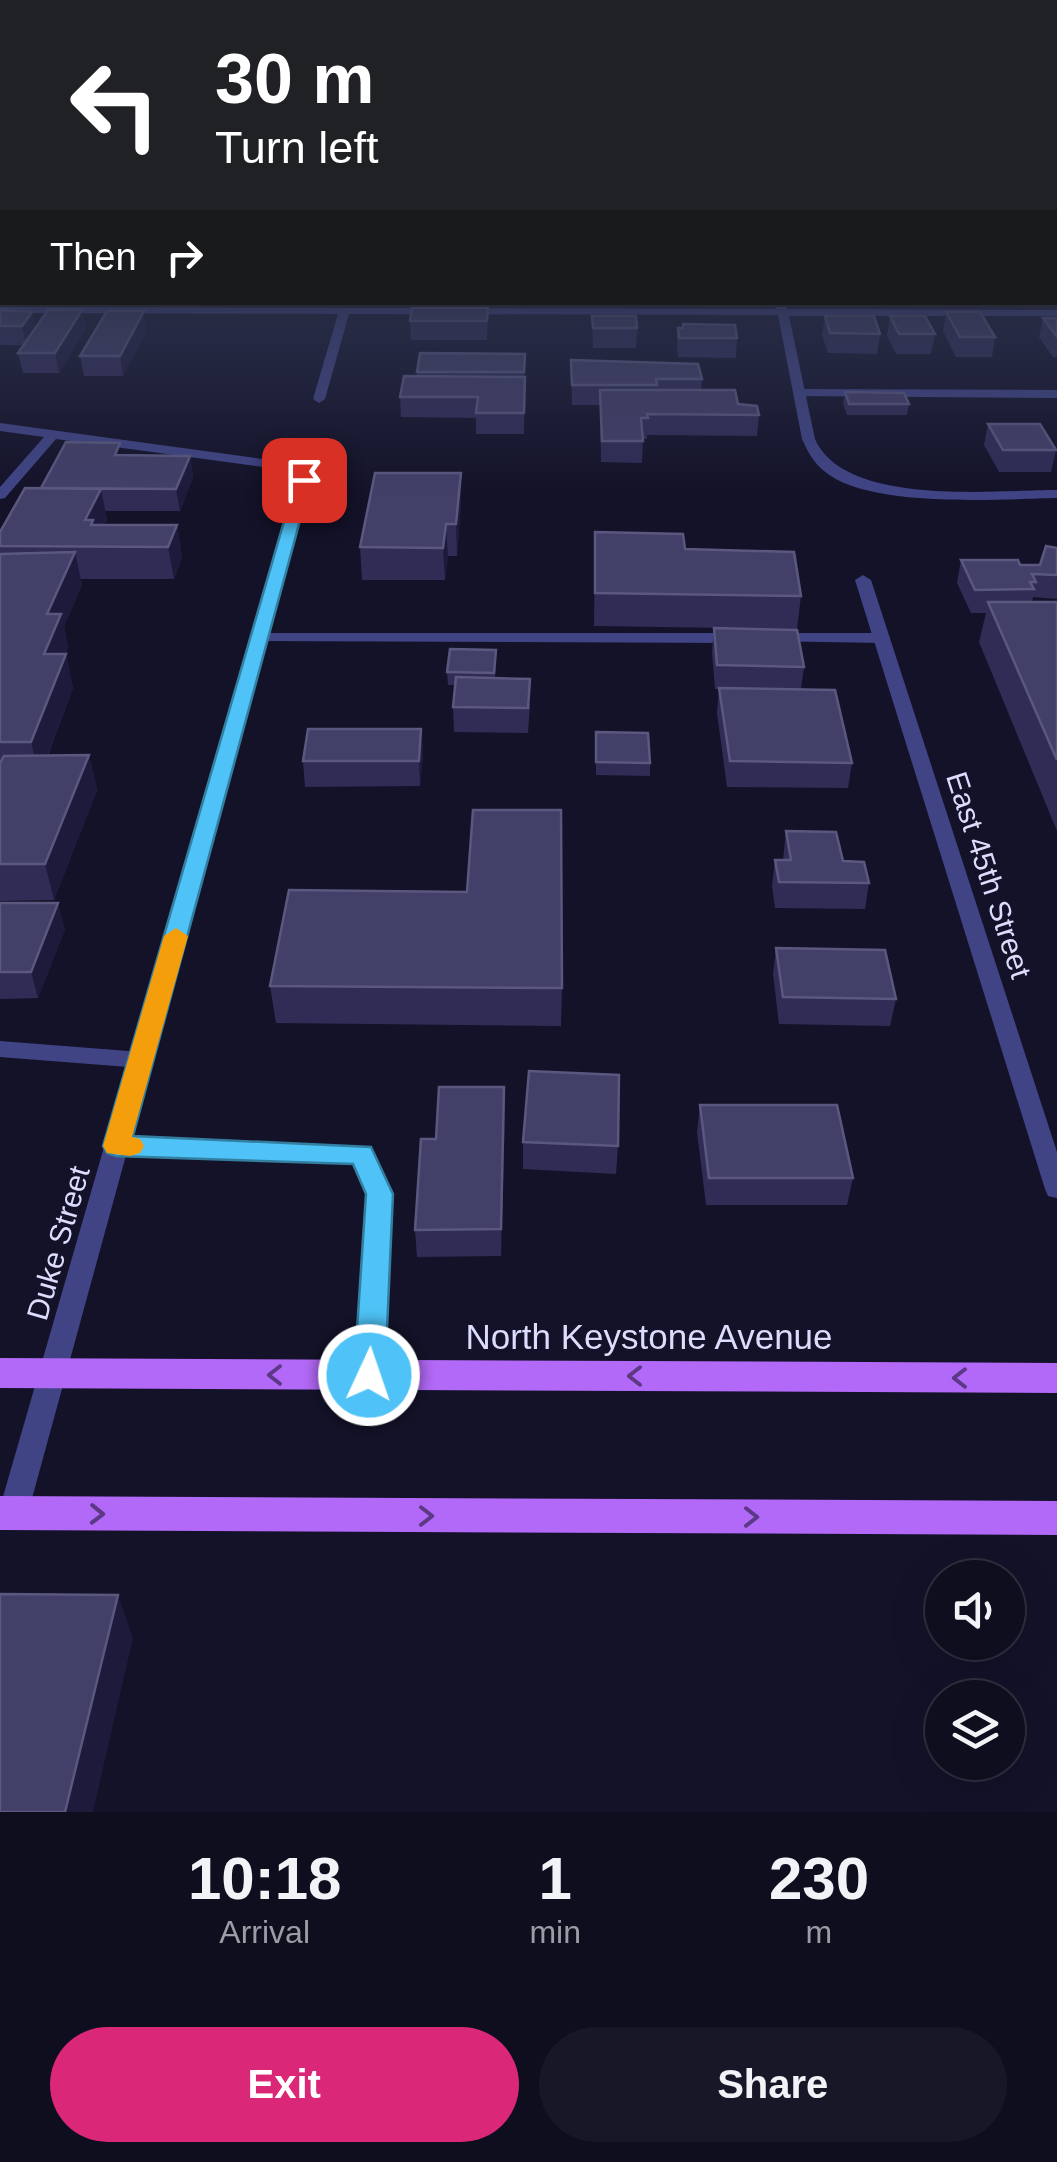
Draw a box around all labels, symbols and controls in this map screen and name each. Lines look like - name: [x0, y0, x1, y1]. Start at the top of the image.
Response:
- icon: left: [50, 40, 180, 170]
- text: 30 m: [215, 40, 375, 118]
- text: Turn left: [215, 122, 378, 173]
- icon: right: [157, 230, 212, 285]
- text: Then: [50, 236, 137, 278]
- pin: [262, 438, 347, 523]
- icon: arrive: [277, 453, 332, 508]
- street label: East 45th Street: [940, 768, 1038, 983]
- street label: Duke Street: [20, 1162, 96, 1324]
- street label: North Keystone Avenue: [465, 1317, 833, 1356]
- position arrow: [317, 1323, 421, 1427]
- one-way arrow: [266, 1364, 282, 1386]
- one-way arrow: [626, 1365, 642, 1387]
- one-way arrow: [951, 1367, 966, 1389]
- one-way arrow: [90, 1503, 106, 1524]
- one-way arrow: [419, 1505, 435, 1526]
- one-way arrow: [744, 1506, 760, 1527]
- map controls: [925, 1560, 1025, 1780]
- button: sound: [925, 1560, 1025, 1660]
- button: layers: [925, 1680, 1025, 1780]
- text: 10:18: [188, 1845, 341, 1912]
- text: 1: [538, 1845, 572, 1912]
- text: 230: [769, 1845, 869, 1912]
- text: Arrival: [219, 1914, 310, 1950]
- text: min: [529, 1914, 581, 1950]
- text: m: [806, 1914, 832, 1950]
- button: Exit: [50, 2027, 519, 2142]
- button: Share: [539, 2027, 1007, 2142]

